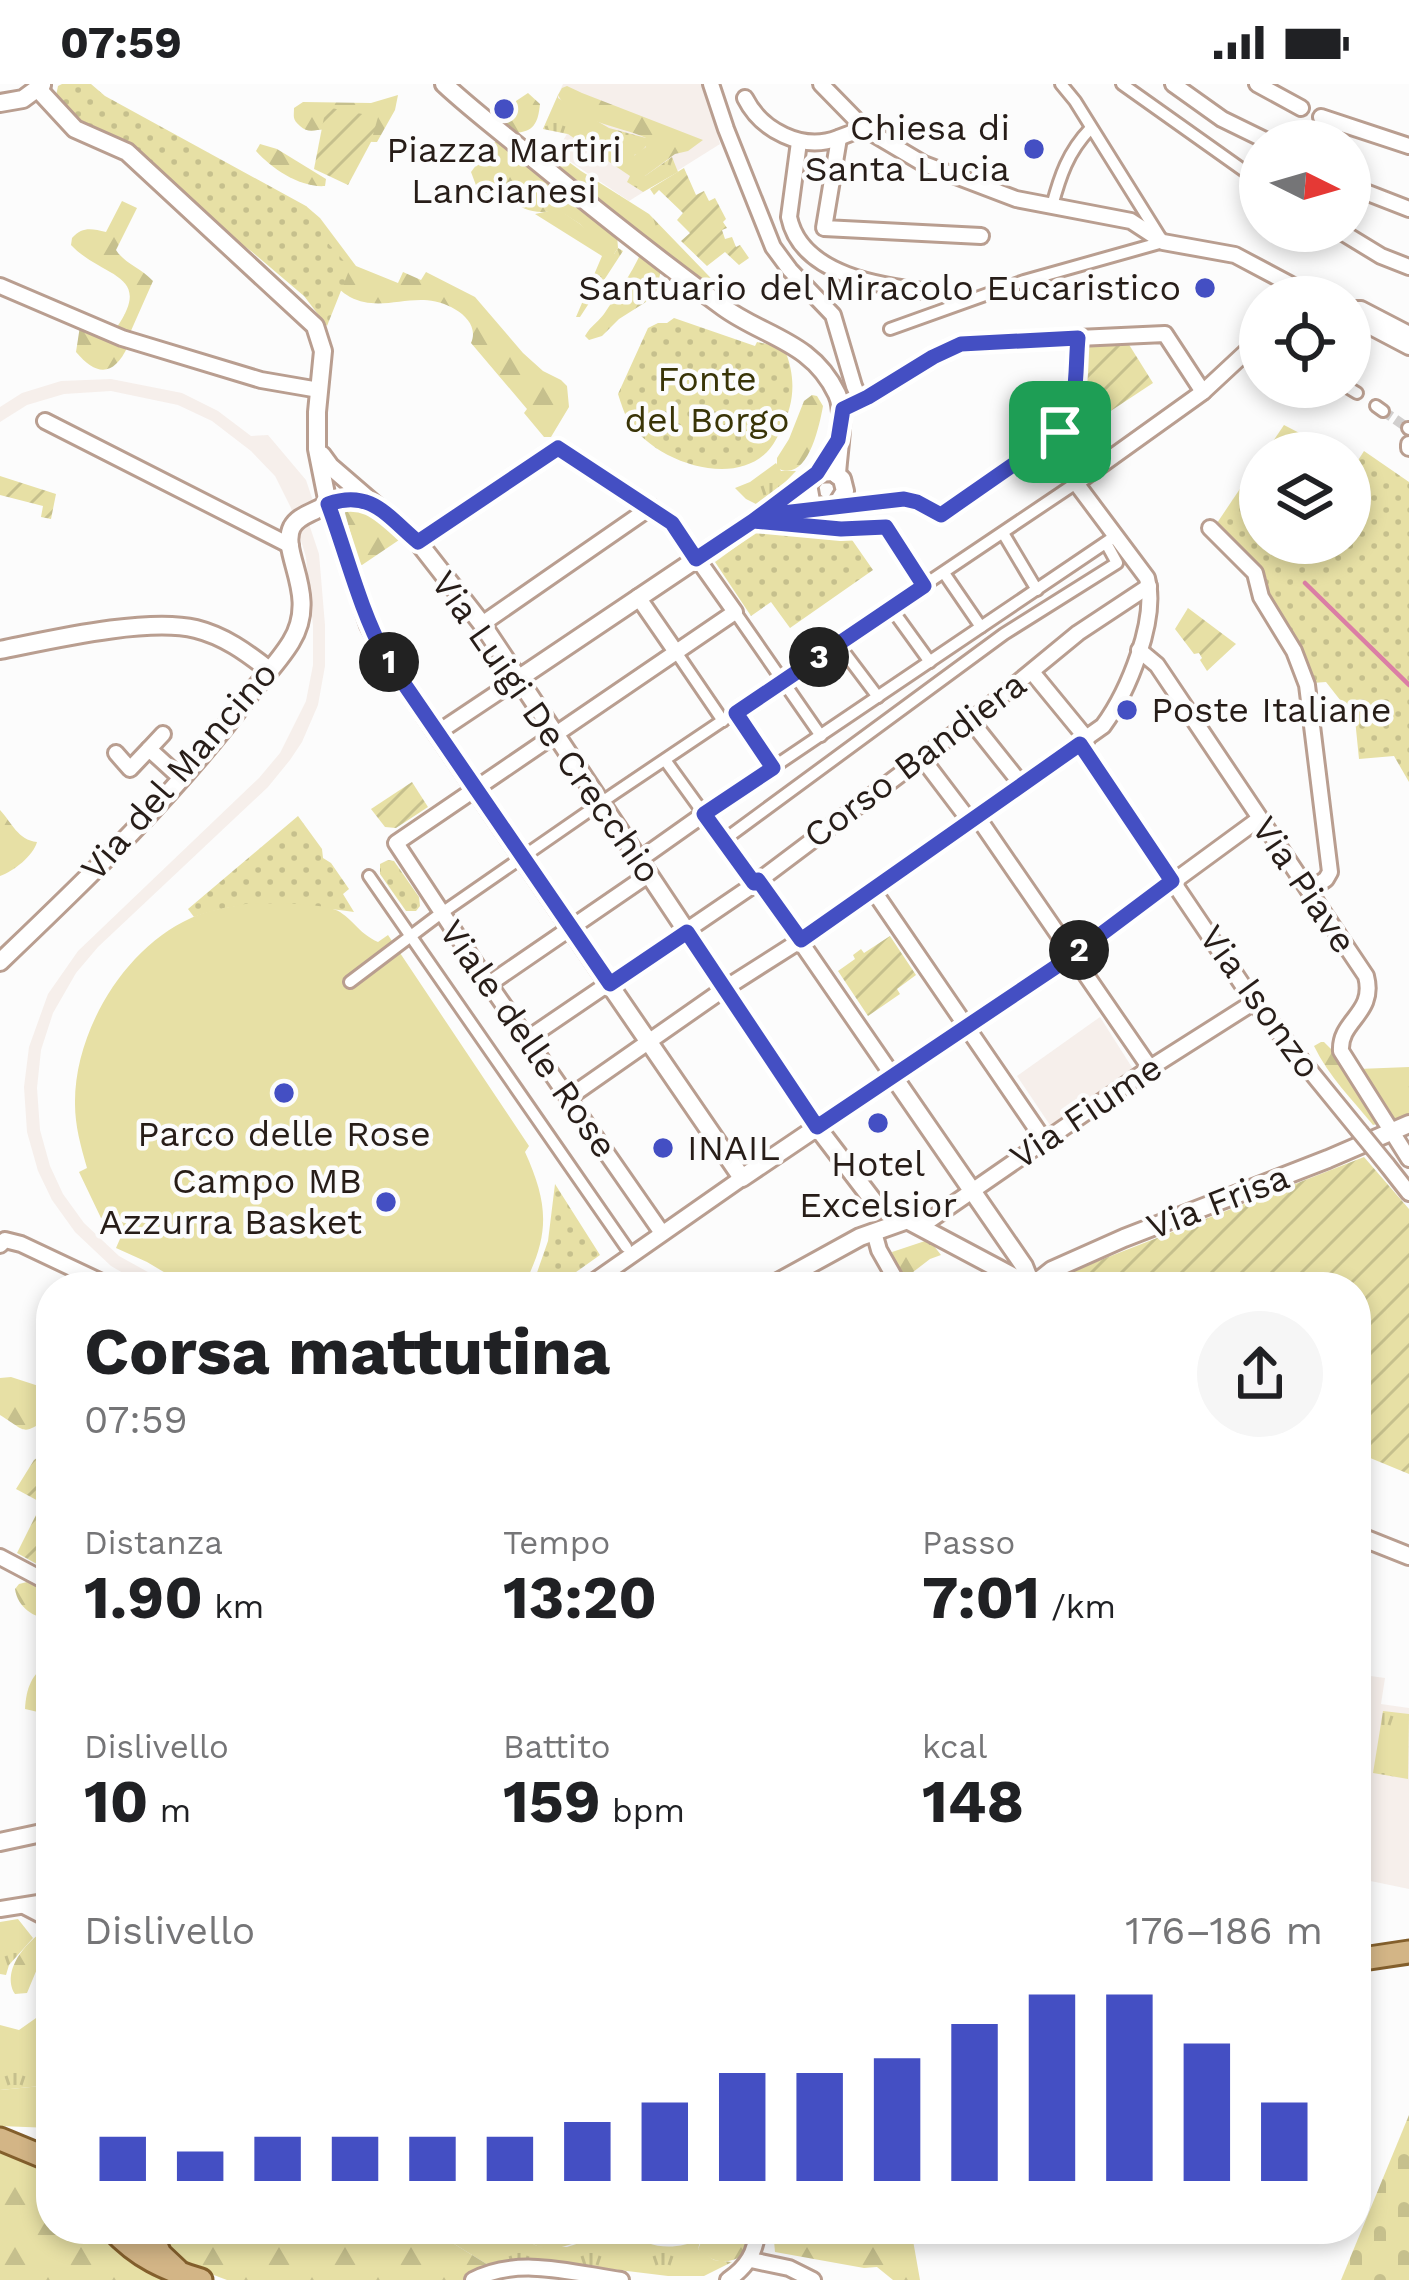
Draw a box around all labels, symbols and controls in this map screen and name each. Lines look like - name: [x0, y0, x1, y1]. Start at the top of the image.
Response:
- text: 07:59: [60, 16, 182, 69]
- marker: Piazza Martiri Lancianesi: [491, 96, 517, 122]
- place label: Chiesa di Santa Lucia: [805, 107, 1010, 190]
- north arrow: [1239, 120, 1371, 252]
- map controls: [1239, 120, 1371, 564]
- place label: Piazza Martiri Lancianesi: [386, 129, 622, 212]
- marker: Chiesa di Santa Lucia: [1021, 136, 1047, 162]
- place label: Santuario del Miracolo Eucaristico: [578, 267, 1181, 309]
- marker: Santuario del Miracolo Eucaristico: [1192, 275, 1218, 301]
- button: locate: [1239, 276, 1371, 408]
- park label: Fonte del Borgo: [624, 358, 790, 441]
- pin: [1009, 381, 1111, 483]
- icon: arrive: [1027, 399, 1093, 465]
- button: layers: [1239, 432, 1371, 564]
- street label: Via Luigi De Crecchio: [422, 563, 670, 891]
- pin: 3: [789, 627, 849, 687]
- pin: 1: [359, 632, 419, 692]
- text: 3: [809, 637, 829, 676]
- text: 1: [382, 642, 396, 681]
- street label: Via del Mancino: [72, 653, 286, 889]
- street label: Corso Bandiera: [796, 663, 1034, 857]
- place label: Poste Italiane: [1151, 689, 1391, 731]
- marker: Poste Italiane: [1114, 697, 1140, 723]
- street label: Via Piave: [1243, 809, 1365, 961]
- street label: Viale delle Rose: [430, 912, 626, 1166]
- street label: Via Isonzo: [1191, 917, 1329, 1087]
- pin: 2: [1049, 920, 1109, 980]
- text: 2: [1069, 930, 1089, 969]
- street label: Via Fiume: [1002, 1046, 1170, 1178]
- marker: Parco delle Rose: [271, 1080, 297, 1106]
- marker: Hotel Excelsior: [865, 1110, 891, 1136]
- place label: Parco delle Rose: [137, 1113, 431, 1155]
- place label: INAIL: [687, 1127, 780, 1169]
- marker: INAIL: [650, 1135, 676, 1161]
- place label: Hotel Excelsior: [799, 1143, 957, 1226]
- street label: Via Frisa: [1141, 1156, 1295, 1248]
- place label: Campo MB Azzurra Basket: [99, 1160, 362, 1243]
- marker: Campo MB Azzurra Basket: [373, 1189, 399, 1215]
- button: share: [1197, 1311, 1323, 1437]
- text: Corsa mattutina: [84, 1313, 610, 1390]
- text: 07:59: [84, 1397, 188, 1442]
- text: Distanza: [84, 1523, 223, 1562]
- text: Tempo: [503, 1523, 610, 1562]
- text: Passo: [922, 1523, 1015, 1562]
- text: 1.90: [84, 1562, 203, 1633]
- text: 13:20: [503, 1562, 657, 1633]
- text: 7:01: [922, 1562, 1040, 1633]
- text: km: [203, 1587, 264, 1626]
- text: /km: [1040, 1587, 1116, 1626]
- text: Dislivello: [84, 1727, 229, 1766]
- text: Battito: [503, 1727, 611, 1766]
- text: kcal: [922, 1727, 987, 1766]
- text: 10: [84, 1766, 149, 1837]
- text: 159: [503, 1766, 601, 1837]
- text: 148: [922, 1766, 1024, 1837]
- text: m: [149, 1791, 191, 1830]
- text: bpm: [601, 1791, 685, 1830]
- text: Dislivello: [84, 1908, 255, 1953]
- text: 176–186 m: [1125, 1908, 1323, 1953]

